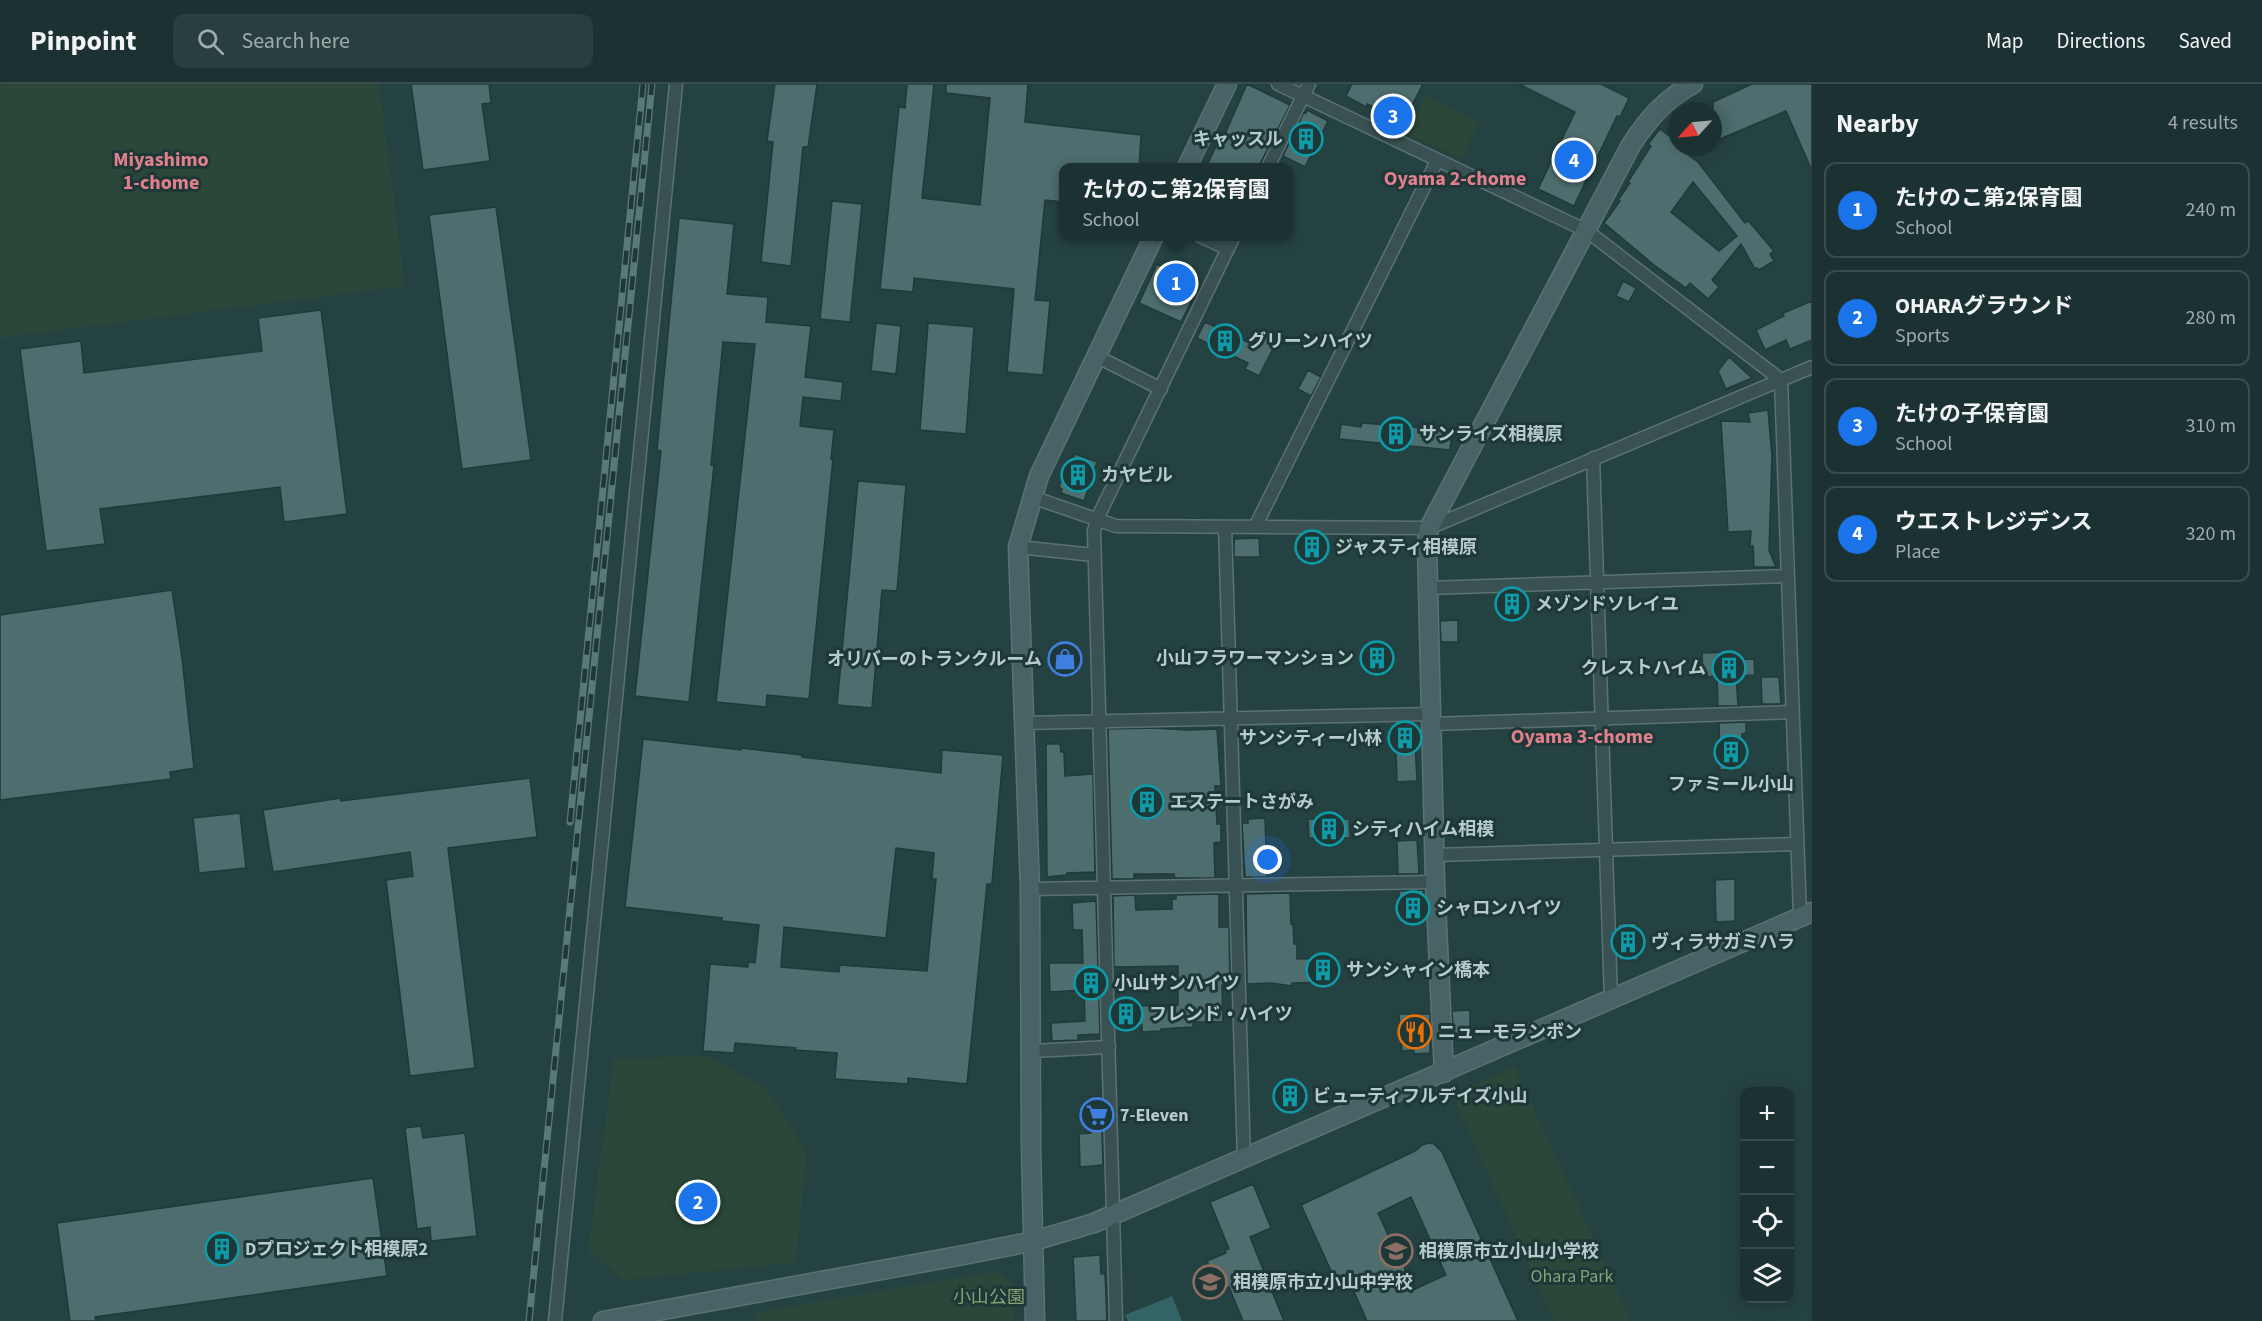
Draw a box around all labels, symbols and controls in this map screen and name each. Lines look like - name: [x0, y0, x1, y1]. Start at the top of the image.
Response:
- search box: [173, 14, 593, 68]
- text: Pinpoint: [30, 21, 137, 61]
- icon: search: [194, 25, 227, 58]
- text: Search here: [242, 25, 350, 57]
- text: Map: [1986, 26, 2024, 56]
- text: Directions: [2057, 26, 2145, 56]
- text: Saved: [2178, 26, 2232, 56]
- pin: 3: [1374, 93, 1412, 138]
- north arrow: [1668, 102, 1722, 156]
- text: Nearby: [1836, 105, 1919, 142]
- text: 4 results: [2168, 109, 2238, 137]
- building icon: キャッスル: [1288, 121, 1324, 157]
- place label: キャッスル: [1193, 127, 1283, 152]
- pin: 4: [1554, 138, 1594, 182]
- district label: Miyashimo 1-chome: [113, 146, 209, 197]
- popup: [1059, 163, 1293, 241]
- district label: Oyama 2-chome: [1384, 165, 1526, 193]
- text: たけのこ第2保育園: [1082, 174, 1270, 206]
- text: たけのこ第2保育園: [1895, 182, 2083, 214]
- text: 1: [1852, 196, 1863, 224]
- text: 240 m: [2186, 196, 2236, 224]
- text: School: [1082, 206, 1140, 234]
- text: School: [1895, 214, 1952, 242]
- pin: 1: [1156, 260, 1196, 306]
- text: OHARAグラウンド: [1895, 290, 2073, 322]
- text: 2: [1852, 304, 1863, 332]
- text: 280 m: [2186, 304, 2236, 332]
- text: Sports: [1895, 322, 1950, 350]
- building icon: グリーンハイツ: [1207, 323, 1243, 359]
- place label: グリーンハイツ: [1248, 329, 1373, 354]
- text: たけの子保育園: [1895, 398, 2049, 430]
- text: 3: [1852, 412, 1863, 440]
- text: 310 m: [2186, 412, 2236, 440]
- building icon: サンライズ相模原: [1378, 416, 1414, 452]
- place label: サンライズ相模原: [1419, 422, 1562, 447]
- text: School: [1895, 430, 1952, 458]
- building icon: カヤビル: [1060, 457, 1096, 493]
- place label: カヤビル: [1101, 463, 1173, 488]
- text: ウエストレジデンス: [1895, 506, 2093, 538]
- text: 4: [1852, 520, 1863, 548]
- text: 320 m: [2186, 520, 2236, 548]
- building icon: ジャスティ相模原: [1294, 529, 1330, 565]
- place label: ジャスティ相模原: [1335, 535, 1477, 560]
- text: Place: [1895, 538, 1940, 566]
- building icon: メゾンドソレイユ: [1494, 586, 1530, 622]
- place label: メゾンドソレイユ: [1535, 592, 1679, 617]
- building icon: 小山フラワーマンション: [1359, 640, 1395, 676]
- shop icon: オリバーのトランクルーム: [1047, 641, 1083, 677]
- place label: 小山フラワーマンション: [1156, 646, 1354, 671]
- place label: オリバーのトランクルーム: [827, 647, 1042, 672]
- building icon: クレストハイム: [1711, 650, 1747, 686]
- place label: クレストハイム: [1581, 656, 1706, 681]
- building icon: サンシティー小林: [1387, 720, 1423, 756]
- district label: Oyama 3-chome: [1511, 723, 1653, 751]
- place label: サンシティー小林: [1239, 726, 1382, 751]
- building icon: ファミール小山: [1713, 734, 1749, 770]
- place label: ファミール小山: [1668, 772, 1794, 797]
- building icon: エステートさがみ: [1129, 784, 1165, 820]
- place label: エステートさがみ: [1170, 790, 1314, 815]
- building icon: シティハイム相模: [1311, 811, 1347, 847]
- place label: シティハイム相模: [1352, 817, 1494, 842]
- your location: [1253, 845, 1282, 874]
- building icon: シャロンハイツ: [1395, 890, 1431, 926]
- place label: シャロンハイツ: [1436, 896, 1562, 921]
- building icon: ヴィラサガミハラ: [1610, 924, 1646, 960]
- place label: ヴィラサガミハラ: [1651, 930, 1795, 955]
- building icon: サンシャイン橋本: [1305, 952, 1341, 988]
- place label: サンシャイン橋本: [1346, 958, 1490, 983]
- building icon: 小山サンハイツ: [1073, 965, 1109, 1001]
- place label: 小山サンハイツ: [1114, 971, 1240, 996]
- building icon: フレンド・ハイツ: [1108, 996, 1144, 1032]
- place label: フレンド・ハイツ: [1149, 1002, 1293, 1027]
- restaurant icon: ニューモランボン: [1397, 1014, 1433, 1050]
- place label: ニューモランボン: [1438, 1020, 1582, 1045]
- building icon: ビューティフルデイズ小山: [1272, 1078, 1308, 1114]
- place label: ビューティフルデイズ小山: [1313, 1084, 1527, 1109]
- map controls: [1740, 1087, 1794, 1303]
- button: +: [1740, 1087, 1794, 1141]
- supermarket icon: 7-Eleven: [1079, 1097, 1115, 1133]
- place label: 7-Eleven: [1120, 1103, 1189, 1128]
- button: −: [1740, 1141, 1794, 1195]
- pin: 2: [678, 1180, 718, 1224]
- button: locate: [1740, 1195, 1794, 1249]
- building icon: Dプロジェクト相模原2: [204, 1231, 240, 1267]
- school or university icon: 相模原市立小山小学校: [1378, 1233, 1414, 1269]
- place label: Dプロジェクト相模原2: [245, 1237, 428, 1262]
- place label: 相模原市立小山小学校: [1419, 1239, 1599, 1264]
- button: layers: [1740, 1249, 1794, 1303]
- school or university icon: 相模原市立小山中学校: [1192, 1264, 1228, 1300]
- park label: Ohara Park: [1531, 1264, 1614, 1289]
- place label: 相模原市立小山中学校: [1233, 1270, 1413, 1295]
- park label: 小山公園: [953, 1285, 1025, 1310]

